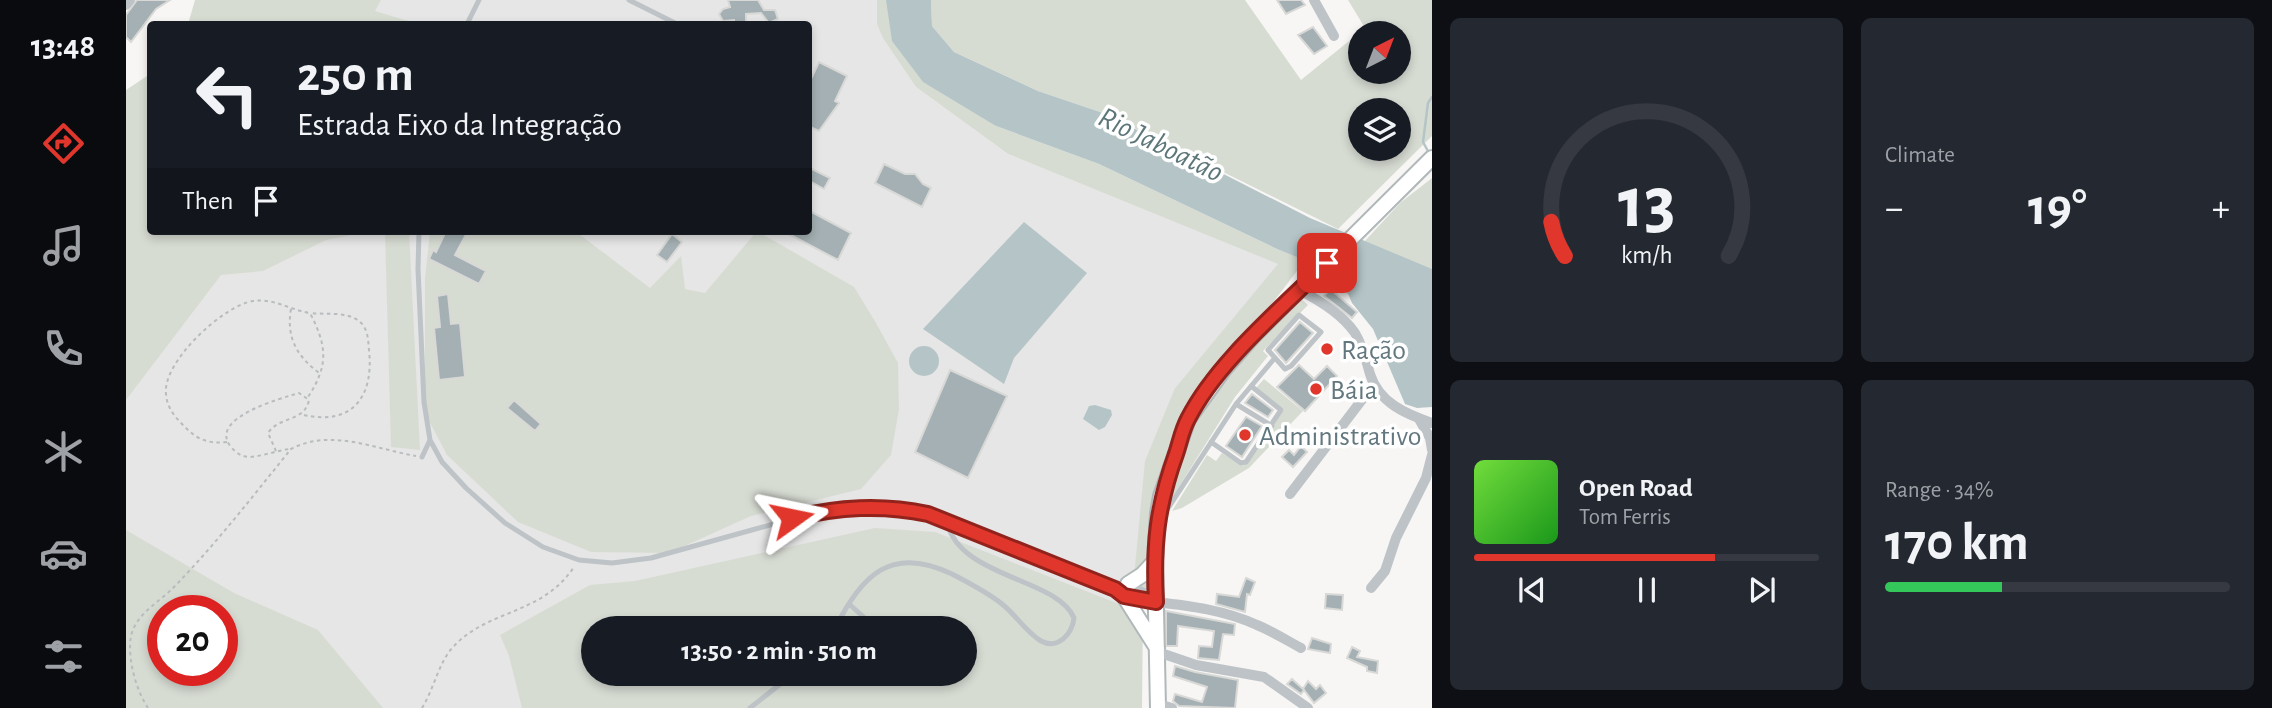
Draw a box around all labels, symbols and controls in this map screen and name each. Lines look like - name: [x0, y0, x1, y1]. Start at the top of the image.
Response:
- north arrow: [1348, 21, 1410, 84]
- map controls: [1348, 21, 1411, 161]
- text: 13:48: [31, 30, 95, 62]
- icon: left: [182, 49, 273, 140]
- text: 250 m: [297, 51, 414, 100]
- button: layers: [1348, 98, 1411, 161]
- water label: Rio Jaboatão: [1094, 102, 1228, 188]
- text: Estrada Eixo da Integração: [297, 109, 622, 141]
- icon: directions: [39, 119, 88, 168]
- text: Climate: [1885, 144, 1955, 167]
- text: 13: [1618, 168, 1675, 241]
- icon: arrive: [247, 182, 285, 220]
- text: 19°: [2028, 182, 2087, 234]
- text: Then: [182, 188, 233, 214]
- text: −: [1885, 190, 1903, 228]
- text: +: [2212, 190, 2230, 228]
- icon: music: [39, 221, 88, 270]
- pin: [1297, 233, 1357, 293]
- text: km/h: [1621, 243, 1672, 268]
- icon: arrive: [1308, 244, 1346, 282]
- icon: phone: [39, 324, 88, 373]
- place label: Ração: [1341, 337, 1406, 365]
- marker: Ração: [1319, 341, 1335, 357]
- place label: Báia: [1330, 377, 1378, 405]
- marker: Báia: [1308, 381, 1324, 397]
- place label: Administrativo: [1259, 423, 1421, 451]
- icon: climate: [39, 427, 88, 476]
- marker: Administrativo: [1237, 427, 1253, 443]
- text: Open Road: [1579, 475, 1693, 501]
- text: Range · 34%: [1885, 479, 1994, 502]
- position arrow: [755, 481, 829, 555]
- text: Tom Ferris: [1579, 506, 1671, 529]
- text: 170 km: [1885, 517, 2029, 569]
- icon: car: [39, 529, 88, 578]
- icon: previous: [1513, 571, 1551, 609]
- icon: pause: [1628, 571, 1666, 609]
- icon: next: [1743, 571, 1781, 609]
- speed limit sign: 20: [147, 595, 238, 686]
- icon: filters: [39, 632, 88, 681]
- text: 13:50 · 2 min · 510 m: [681, 638, 877, 664]

